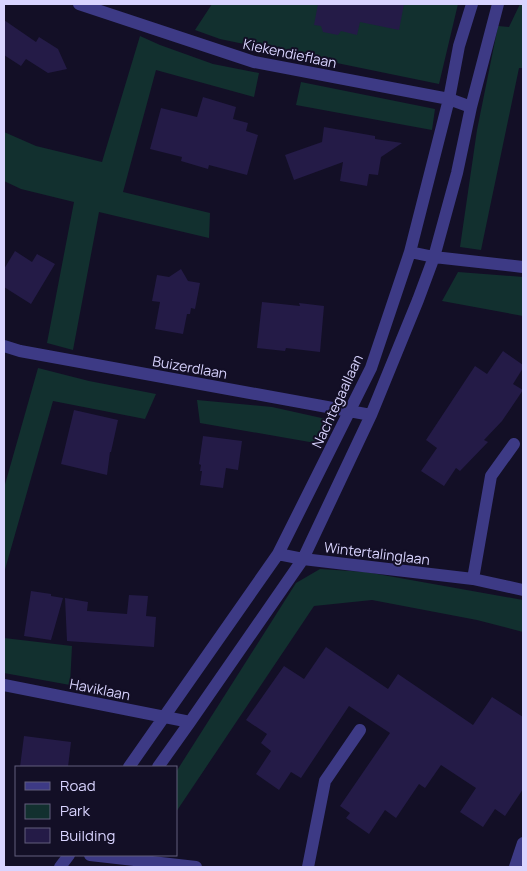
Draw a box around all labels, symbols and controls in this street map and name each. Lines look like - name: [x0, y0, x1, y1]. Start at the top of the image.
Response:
- street label: Kiekendieflaan: [241, 34, 339, 72]
- street label: Buizerdlaan: [151, 351, 229, 383]
- street label: Nachtegaallaan: [307, 351, 367, 451]
- street label: Wintertalinglaan: [323, 537, 431, 569]
- street label: Haviklaan: [68, 674, 132, 704]
- legend: [15, 766, 178, 856]
- text: Road: [60, 775, 96, 796]
- text: Park: [60, 800, 90, 821]
- text: Building: [60, 825, 115, 846]

